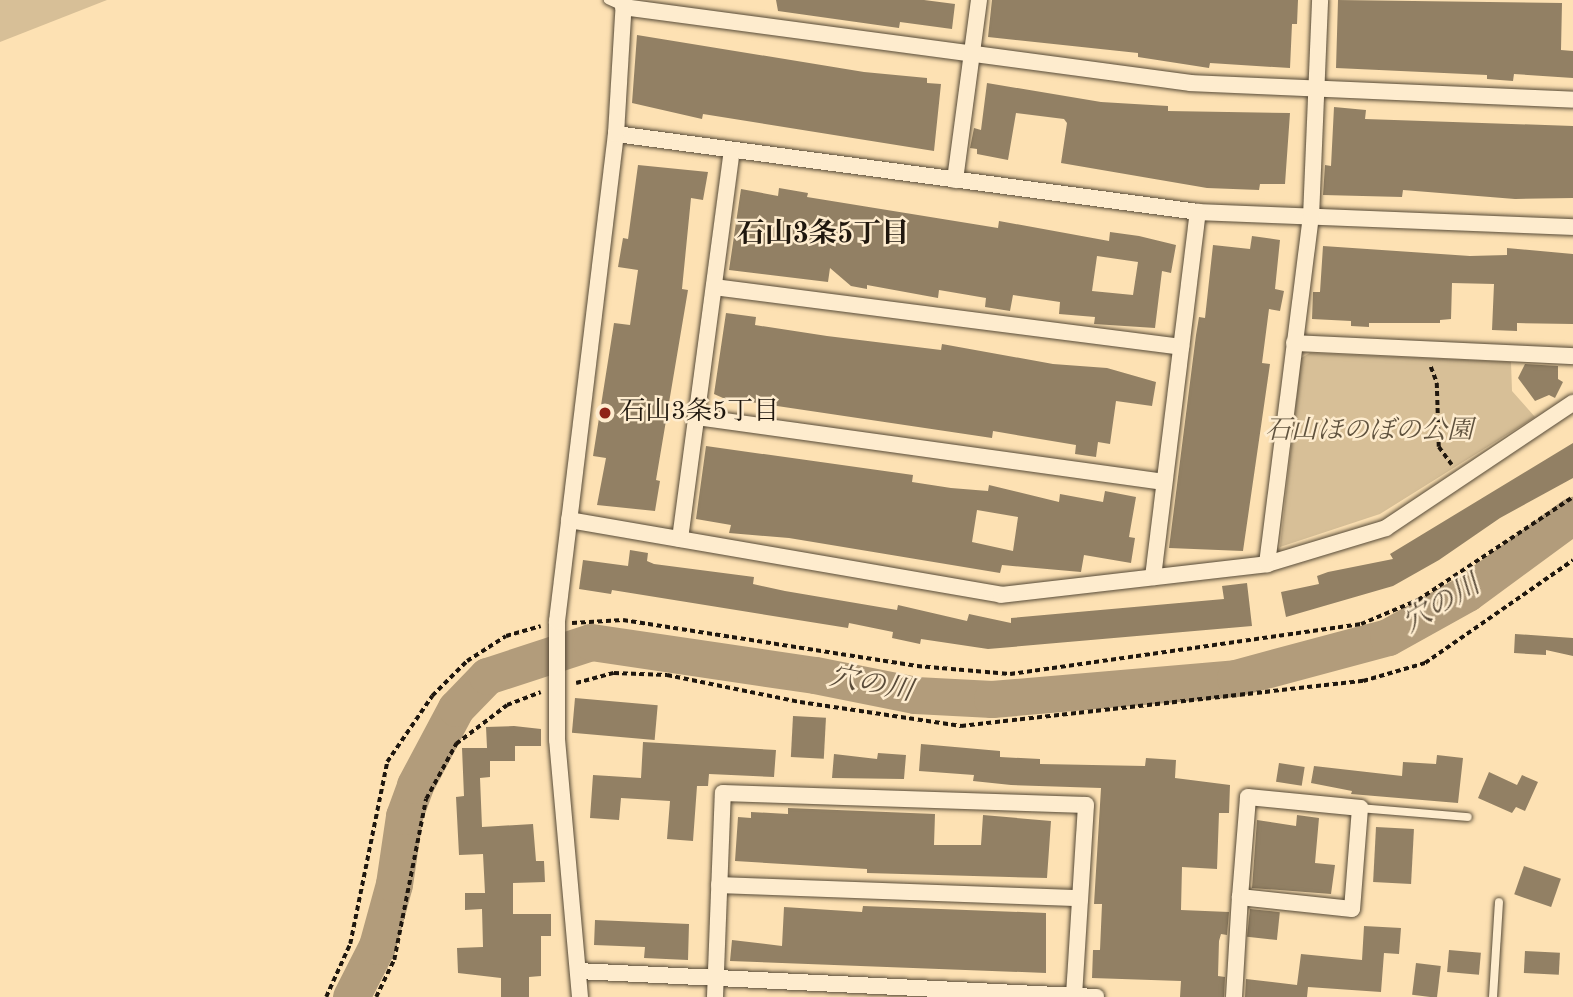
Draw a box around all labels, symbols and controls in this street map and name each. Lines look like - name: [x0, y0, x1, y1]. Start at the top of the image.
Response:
- district label: 石山3条5丁目: [737, 218, 909, 252]
- place label: 石山3条5丁目: [619, 397, 779, 429]
- marker: 石山3条5丁目: [597, 405, 613, 421]
- park label: 石山ほのぼの公園: [1265, 416, 1473, 448]
- water label: 穴の川: [1397, 569, 1487, 641]
- water label: 穴の川: [827, 660, 915, 710]

